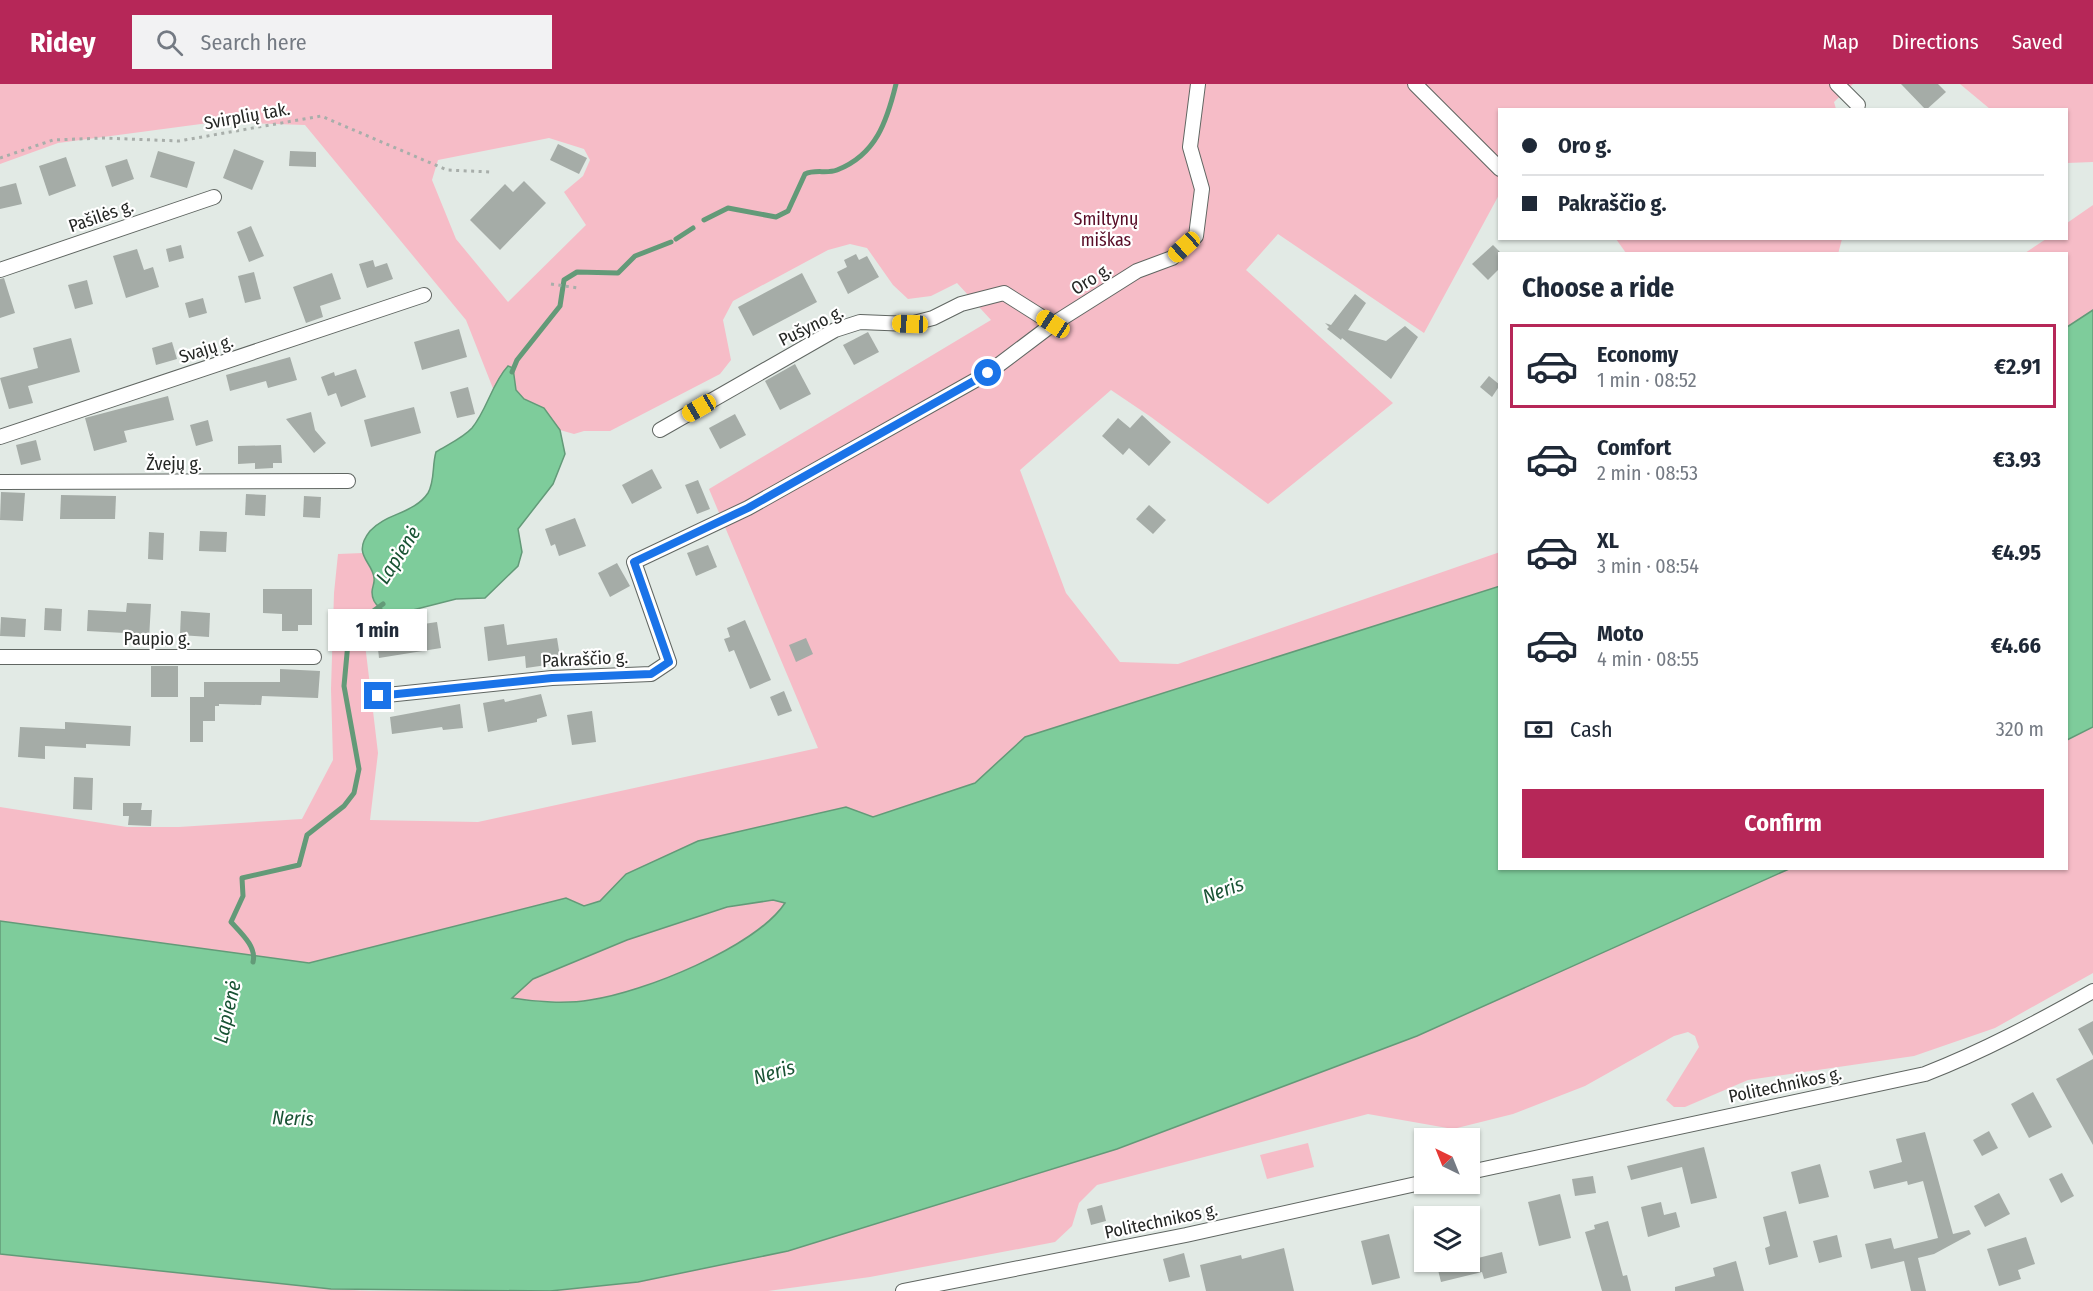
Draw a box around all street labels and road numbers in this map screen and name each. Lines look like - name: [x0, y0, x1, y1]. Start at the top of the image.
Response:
- street label: Svirplių tak.: [202, 98, 292, 134]
- street label: Pašilės g.: [66, 195, 136, 237]
- street label: Oro g.: [1067, 258, 1115, 300]
- street label: Pušyno g.: [775, 301, 847, 351]
- street label: Svajų g.: [176, 330, 236, 368]
- street label: Žvejų g.: [146, 453, 202, 475]
- street label: Paupio g.: [124, 628, 191, 650]
- street label: Pakraščio g.: [541, 646, 629, 672]
- street label: Politechnikos g.: [1726, 1062, 1844, 1108]
- street label: Politechnikos g.: [1102, 1198, 1220, 1244]

